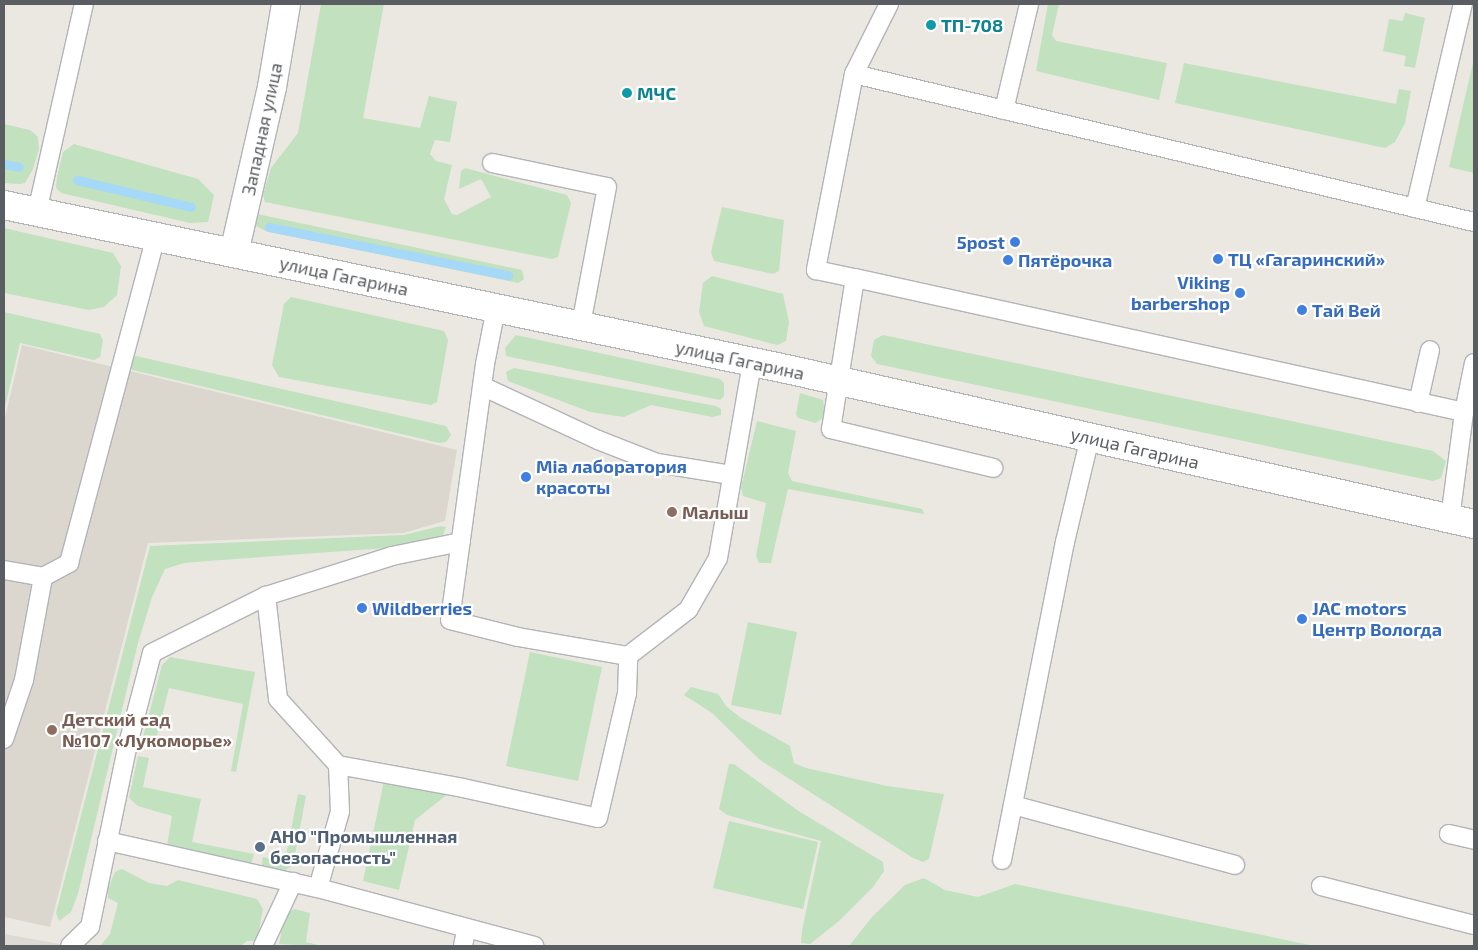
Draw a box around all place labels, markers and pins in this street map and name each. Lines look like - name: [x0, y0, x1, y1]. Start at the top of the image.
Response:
- place label: ТП-708: [941, 14, 1003, 36]
- marker: ТП-708: [925, 19, 937, 31]
- place label: МЧС: [637, 82, 676, 104]
- marker: МЧС: [621, 87, 633, 99]
- place label: 5post: [957, 231, 1005, 253]
- marker: 5post: [1009, 236, 1021, 248]
- place label: ТЦ «Гагаринский»: [1228, 248, 1385, 270]
- place label: Пятёрочка: [1018, 249, 1112, 271]
- marker: ТЦ «Гагаринский»: [1212, 253, 1224, 265]
- marker: Пятёрочка: [1002, 254, 1014, 266]
- place label: Viking barbershop: [1131, 272, 1230, 314]
- marker: Viking barbershop: [1234, 287, 1246, 299]
- place label: Тай Вей: [1312, 299, 1381, 321]
- marker: Тай Вей: [1296, 304, 1308, 316]
- place label: Mia лаборатория красоты: [536, 456, 687, 498]
- marker: Mia лаборатория красоты: [520, 471, 532, 483]
- place label: Малыш: [682, 501, 749, 523]
- marker: Малыш: [666, 506, 678, 518]
- place label: Wildberries: [372, 597, 472, 619]
- place label: JAC motors Центр Вологда: [1312, 598, 1442, 640]
- marker: Wildberries: [356, 602, 368, 614]
- marker: JAC motors Центр Вологда: [1296, 613, 1308, 625]
- place label: Детский сад №107 «Лукоморье»: [62, 709, 232, 752]
- marker: Детский сад №107 «Лукоморье»: [46, 724, 58, 736]
- place label: АНО "Промышленная безопасность": [270, 826, 458, 869]
- marker: АНО "Промышленная безопасность": [254, 841, 266, 853]

